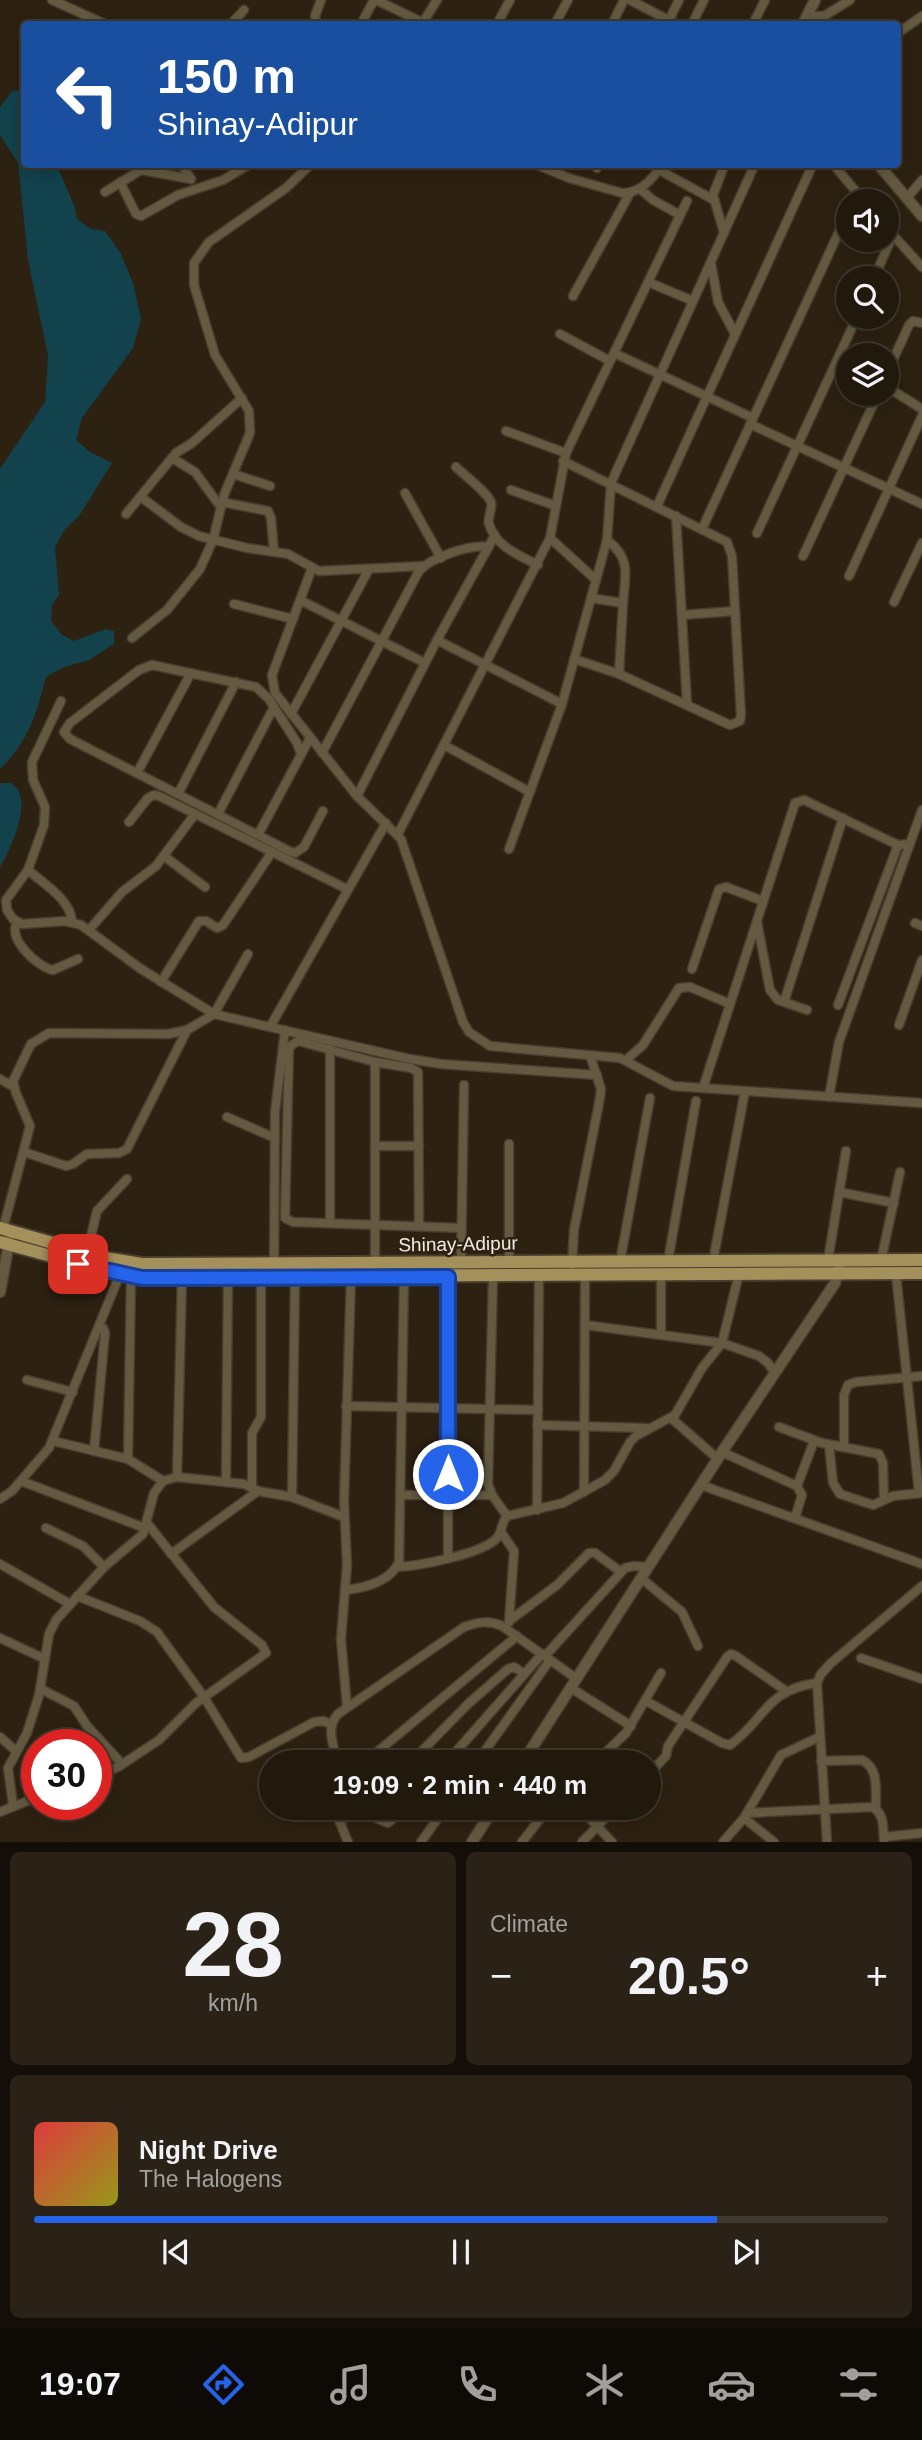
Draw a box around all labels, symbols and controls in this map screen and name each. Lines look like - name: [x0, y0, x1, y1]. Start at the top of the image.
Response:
- icon: left: [42, 49, 133, 140]
- text: 150 m: [157, 49, 296, 103]
- text: Shinay-Adipur: [157, 106, 358, 142]
- map controls: [836, 189, 899, 406]
- button: sound: [836, 189, 899, 252]
- button: search: [836, 266, 899, 329]
- button: layers: [836, 343, 899, 406]
- street label: Shinay-Adipur: [398, 1232, 519, 1256]
- pin: [48, 1234, 108, 1294]
- icon: arrive: [59, 1245, 97, 1283]
- position arrow: [411, 1437, 485, 1511]
- speed limit sign: 30: [21, 1729, 112, 1820]
- text: 19:09 · 2 min · 440 m: [333, 1770, 587, 1800]
- text: 28: [182, 1894, 284, 1995]
- text: Climate: [490, 1911, 568, 1937]
- text: 20.5°: [628, 1947, 750, 2005]
- text: −: [490, 1955, 512, 1997]
- text: +: [866, 1955, 888, 1997]
- text: km/h: [208, 1990, 258, 2016]
- text: Night Drive: [139, 2135, 278, 2165]
- text: The Halogens: [139, 2166, 282, 2192]
- icon: previous: [157, 2233, 195, 2271]
- icon: pause: [442, 2233, 480, 2271]
- icon: next: [727, 2233, 765, 2271]
- icon: directions: [199, 2360, 248, 2409]
- icon: music: [326, 2360, 375, 2409]
- icon: phone: [453, 2360, 502, 2409]
- icon: climate: [580, 2360, 629, 2409]
- icon: car: [707, 2360, 756, 2409]
- icon: filters: [834, 2360, 883, 2409]
- text: 19:07: [39, 2366, 121, 2402]

